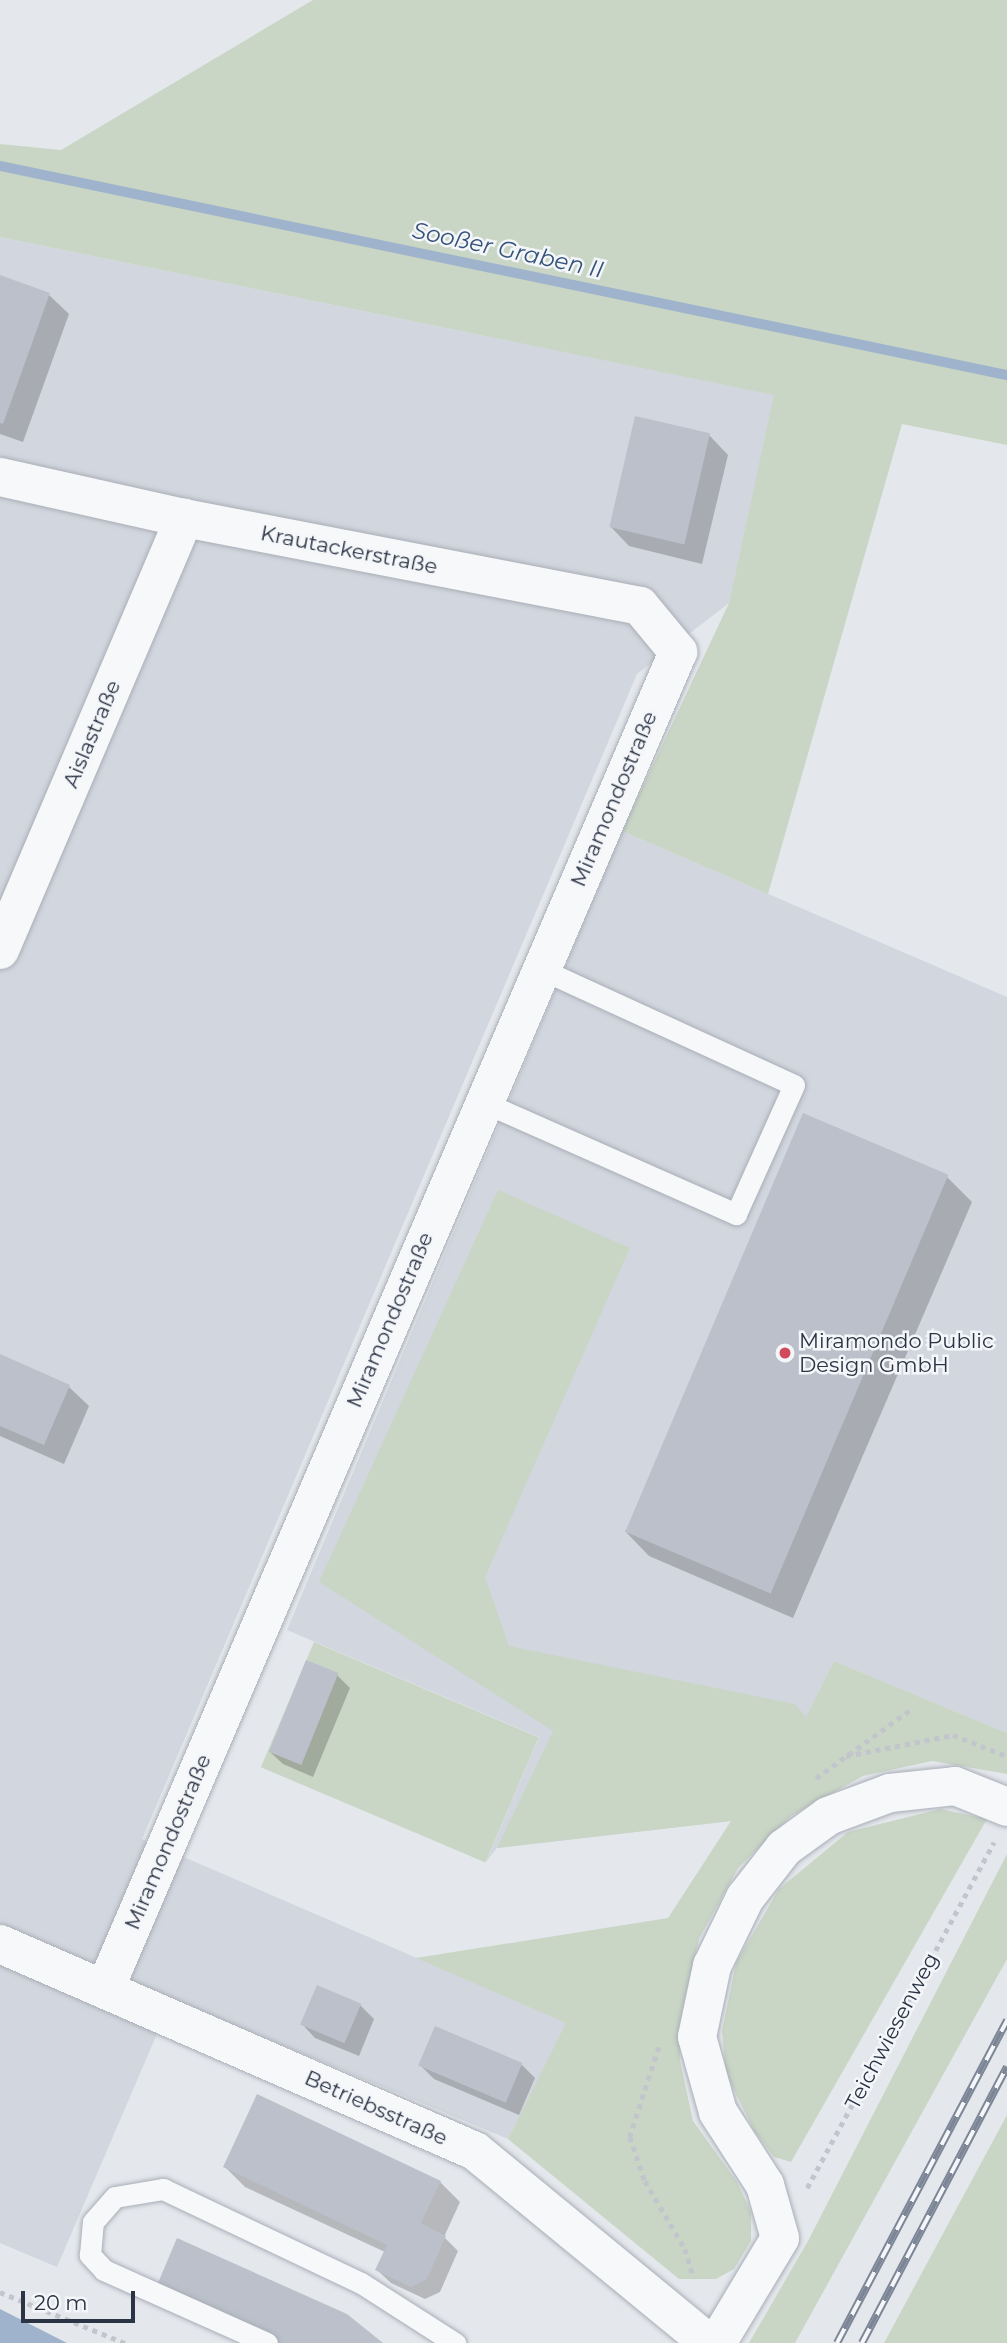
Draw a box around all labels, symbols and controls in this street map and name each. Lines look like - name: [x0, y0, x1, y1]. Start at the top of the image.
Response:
- water label: Sooßer Graben II: [410, 216, 606, 284]
- street label: Krautackerstraße: [258, 521, 440, 579]
- street label: Aislastraße: [58, 676, 126, 792]
- street label: Miramondostraße: [566, 707, 662, 891]
- street label: Miramondostraße: [342, 1228, 438, 1412]
- place label: Miramondo Public Design GmbH: [799, 1328, 994, 1378]
- marker: Miramondo Public Design GmbH: [777, 1345, 793, 1361]
- street label: Miramondostraße: [120, 1750, 216, 1934]
- street label: Teichwiesenweg: [840, 1948, 944, 2114]
- street label: Betriebsstraße: [301, 2065, 451, 2151]
- scale bar: [24, 2276, 138, 2320]
- text: 20 m: [34, 2290, 88, 2315]

